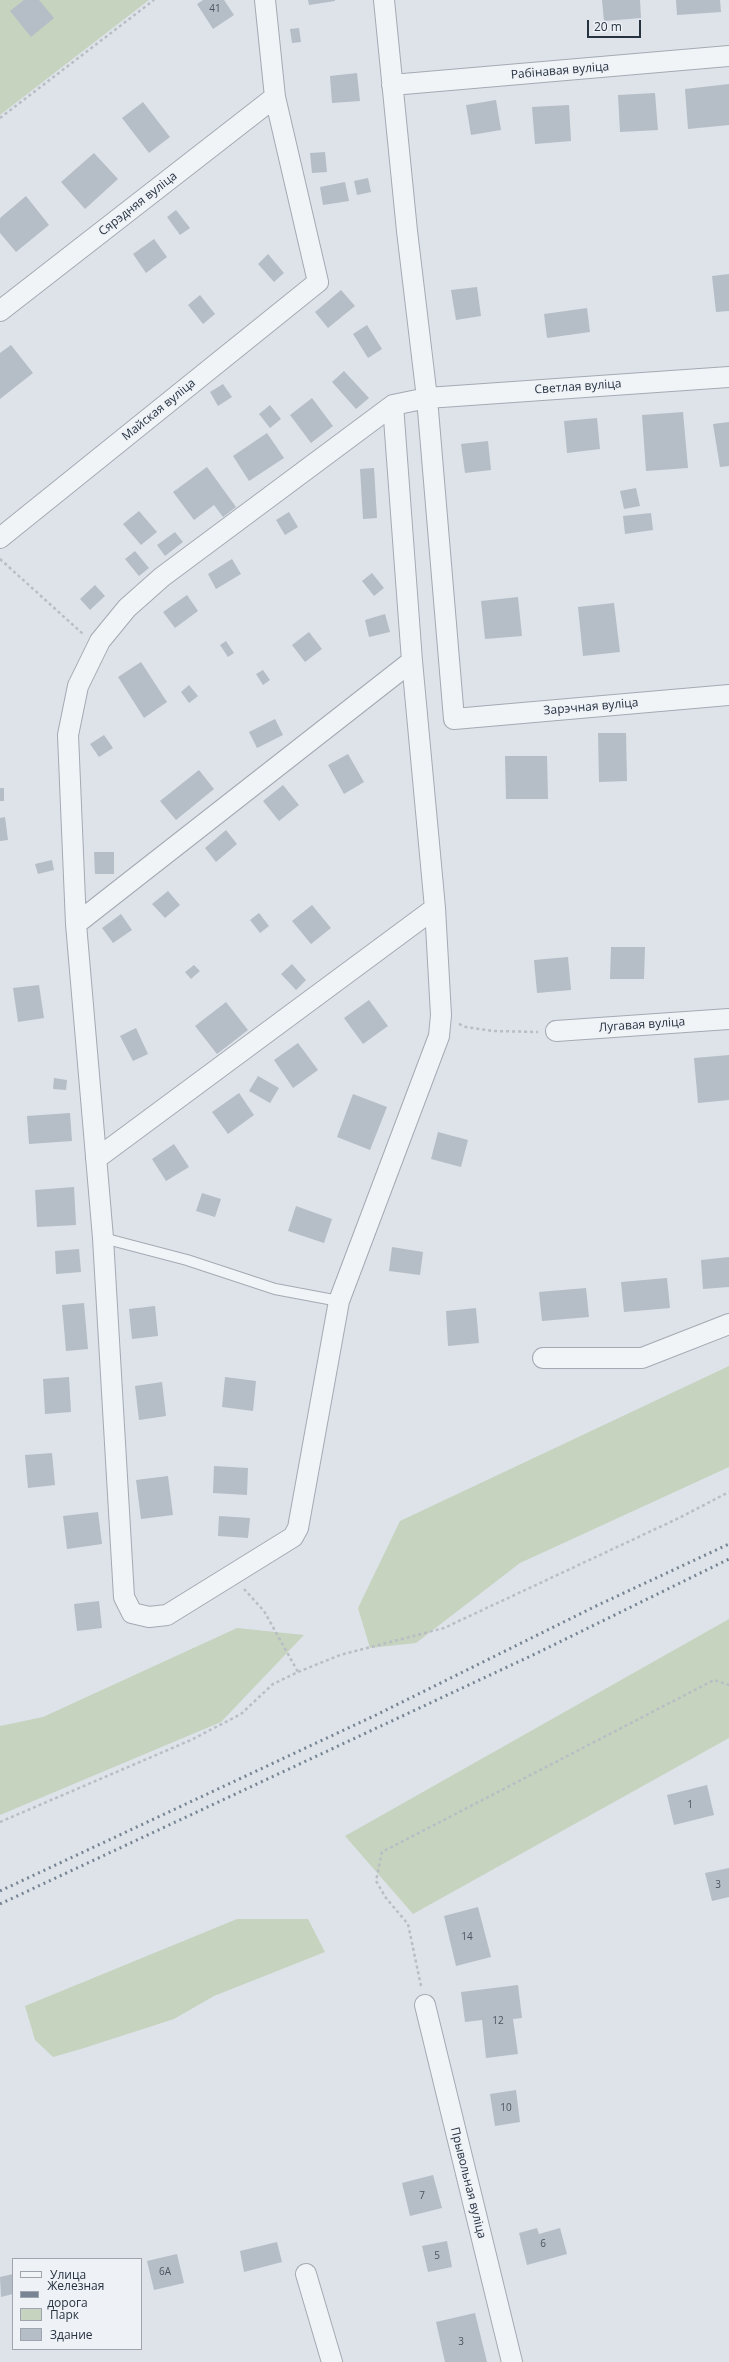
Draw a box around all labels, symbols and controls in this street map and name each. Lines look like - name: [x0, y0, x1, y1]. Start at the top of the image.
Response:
- house number: 41: [209, 3, 221, 15]
- scale bar: [589, 12, 643, 38]
- text: 20 m: [594, 18, 622, 35]
- street label: Рабінавая вуліца: [510, 60, 610, 82]
- street label: Сярэдняя вуліца: [96, 169, 180, 239]
- street label: Майская вуліца: [119, 376, 199, 444]
- street label: Светлая вуліца: [534, 377, 622, 397]
- street label: Зарэчная вуліца: [543, 696, 639, 718]
- street label: Лугавая вуліца: [598, 1015, 686, 1035]
- house number: 1: [687, 1799, 693, 1811]
- house number: 3: [715, 1879, 721, 1891]
- house number: 14: [461, 1931, 473, 1943]
- house number: 12: [492, 2015, 504, 2027]
- house number: 10: [500, 2102, 512, 2114]
- street label: Прывольная вуліца: [447, 2126, 489, 2240]
- house number: 7: [419, 2190, 425, 2202]
- house number: 6: [540, 2238, 546, 2250]
- house number: 5: [434, 2250, 440, 2262]
- legend: [12, 2258, 142, 2350]
- text: Улица: [50, 2266, 86, 2283]
- house number: 6А: [159, 2266, 171, 2278]
- text: Железная дорога: [47, 2277, 104, 2311]
- text: Парк: [50, 2306, 79, 2323]
- text: Здание: [50, 2326, 93, 2343]
- house number: 3: [458, 2336, 464, 2348]

